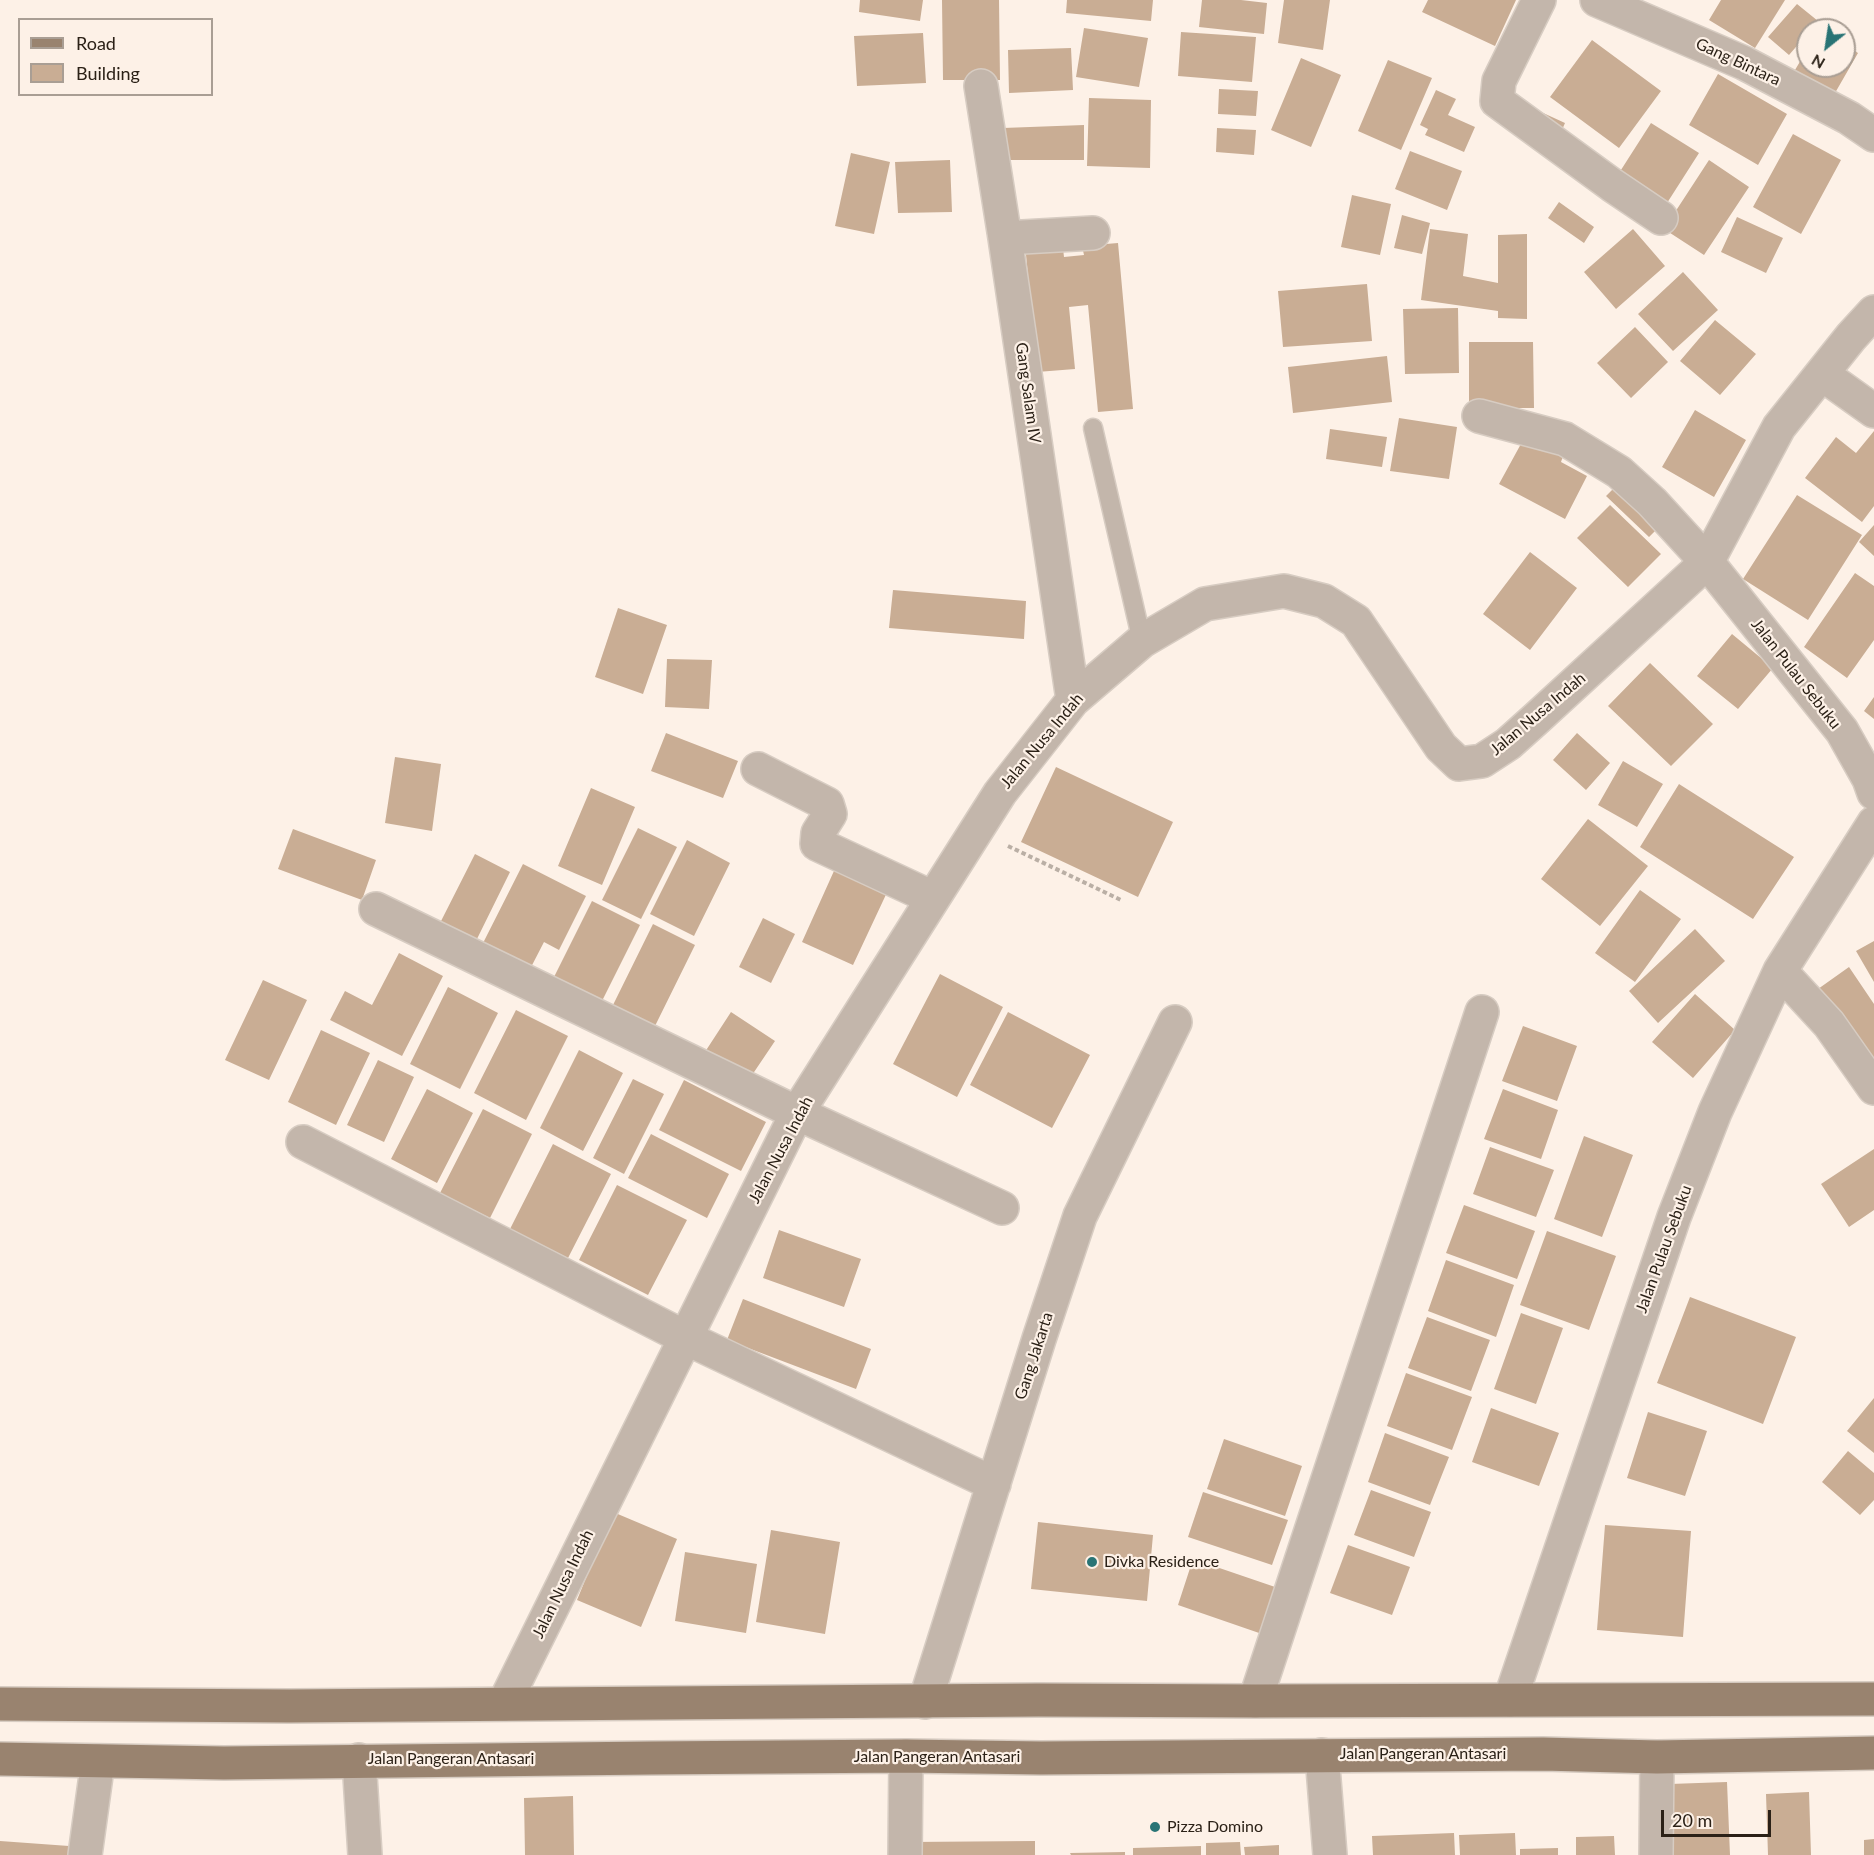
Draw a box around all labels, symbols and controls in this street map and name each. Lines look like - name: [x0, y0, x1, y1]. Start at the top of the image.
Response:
- legend: [18, 18, 213, 96]
- north arrow: [1796, 18, 1856, 78]
- text: Road: [76, 32, 116, 54]
- street label: Gang Bintara: [1693, 34, 1783, 90]
- text: N: [1808, 51, 1828, 74]
- text: Building: [76, 62, 140, 84]
- street label: Gang Salam IV: [1011, 341, 1045, 445]
- street label: Jalan Pulau Sebuku: [1747, 615, 1845, 733]
- street label: Jalan Nusa Indah: [1487, 669, 1589, 759]
- street label: Jalan Nusa Indah: [997, 690, 1087, 792]
- street label: Jalan Nusa Indah: [745, 1093, 817, 1207]
- street label: Jalan Pulau Sebuku: [1632, 1183, 1696, 1315]
- street label: Gang Jakarta: [1011, 1310, 1057, 1402]
- street label: Jalan Nusa Indah: [528, 1527, 598, 1641]
- place label: Divka Residence: [1104, 1552, 1219, 1572]
- marker: Divka Residence: [1085, 1555, 1099, 1569]
- street label: Jalan Pangeran Antasari: [1340, 1744, 1506, 1764]
- street label: Jalan Pangeran Antasari: [854, 1747, 1020, 1767]
- street label: Jalan Pangeran Antasari: [368, 1749, 534, 1769]
- scale bar: [1664, 1798, 1774, 1836]
- text: 20 m: [1672, 1809, 1712, 1831]
- place label: Pizza Domino: [1167, 1817, 1263, 1837]
- marker: Pizza Domino: [1148, 1820, 1162, 1834]

